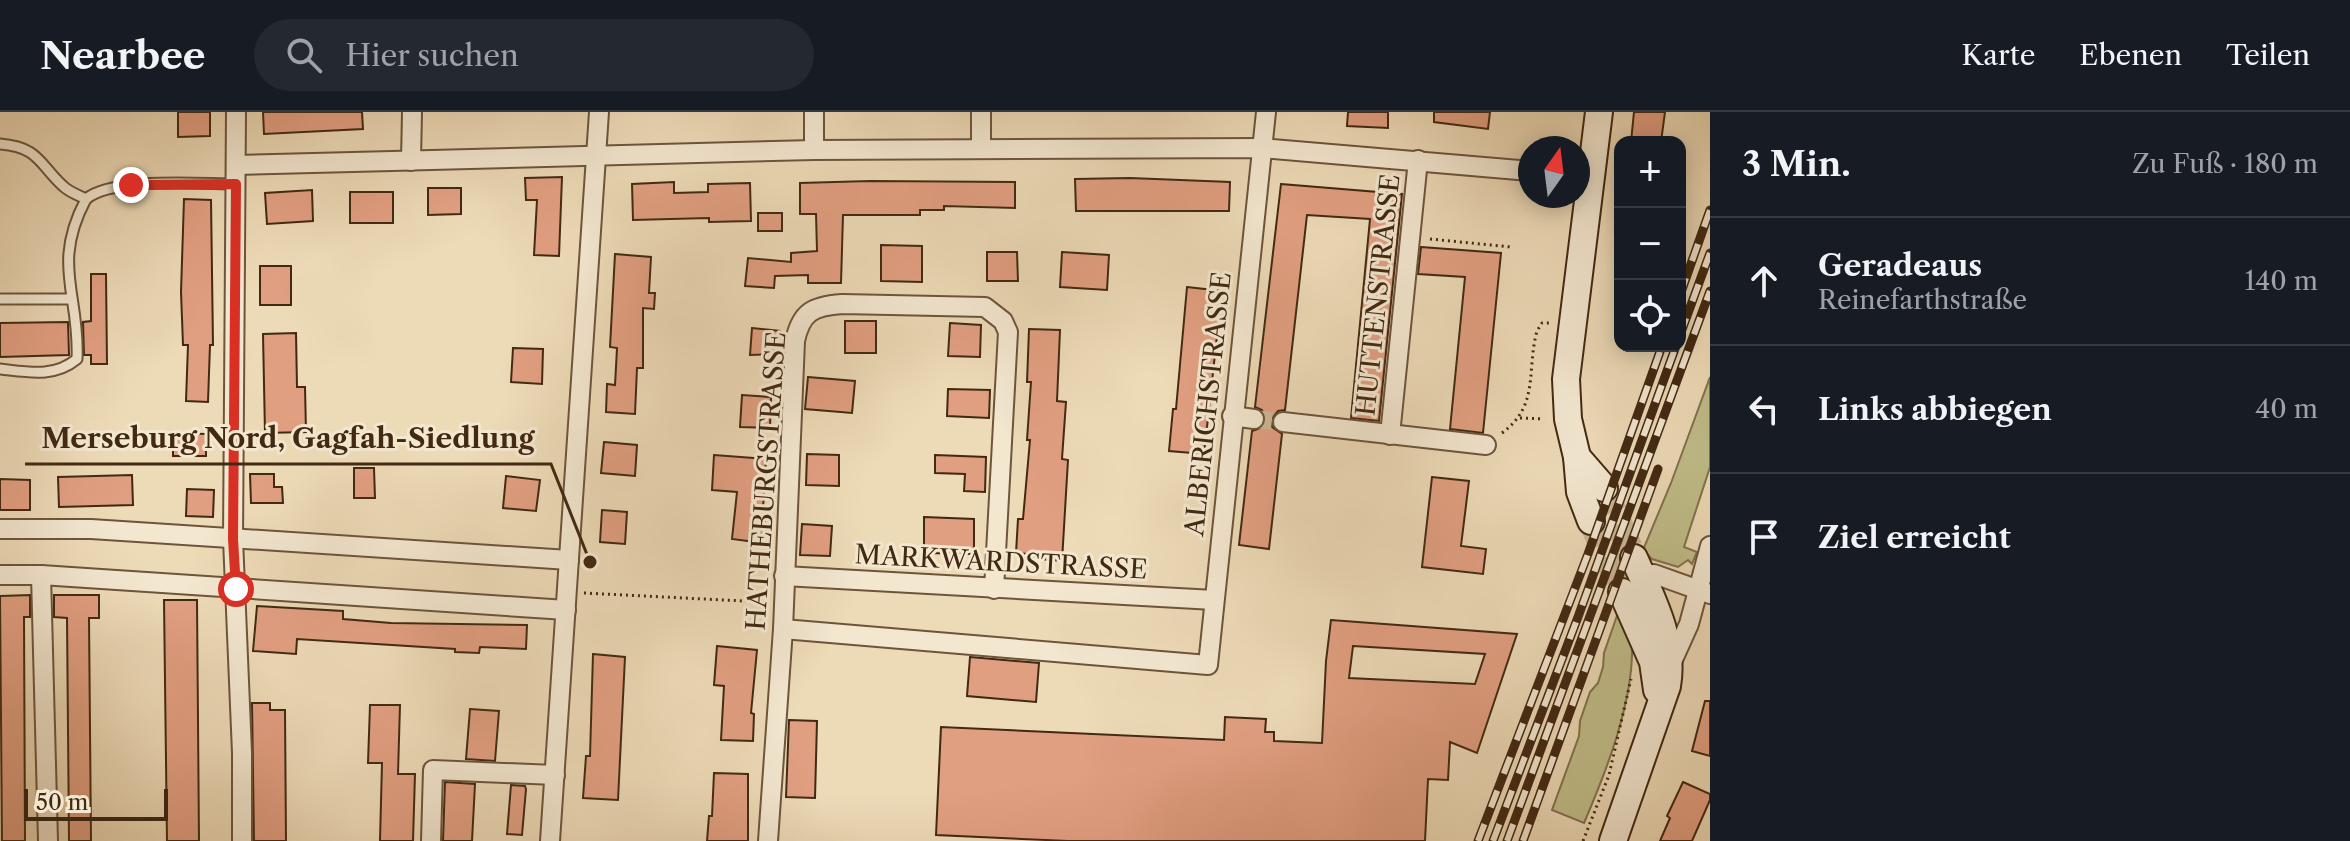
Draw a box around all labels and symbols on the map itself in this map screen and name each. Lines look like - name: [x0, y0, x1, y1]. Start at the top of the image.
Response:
- north arrow: [1518, 136, 1590, 208]
- route end: [113, 167, 149, 203]
- street label: HUTTENSTRASSE: [1349, 172, 1407, 418]
- street label: ALBERICHSTRASSE: [1178, 270, 1238, 539]
- street label: HATHEBURGSTRASSE: [740, 331, 792, 631]
- callout: Merseburg Nord, Gagfah-Siedlung: [25, 412, 551, 464]
- text: Merseburg Nord, Gagfah-Siedlung: [41, 421, 536, 455]
- street label: MARKWARDSTRASSE: [854, 538, 1148, 586]
- route start: [218, 571, 254, 607]
- scale bar: [24, 785, 168, 821]

